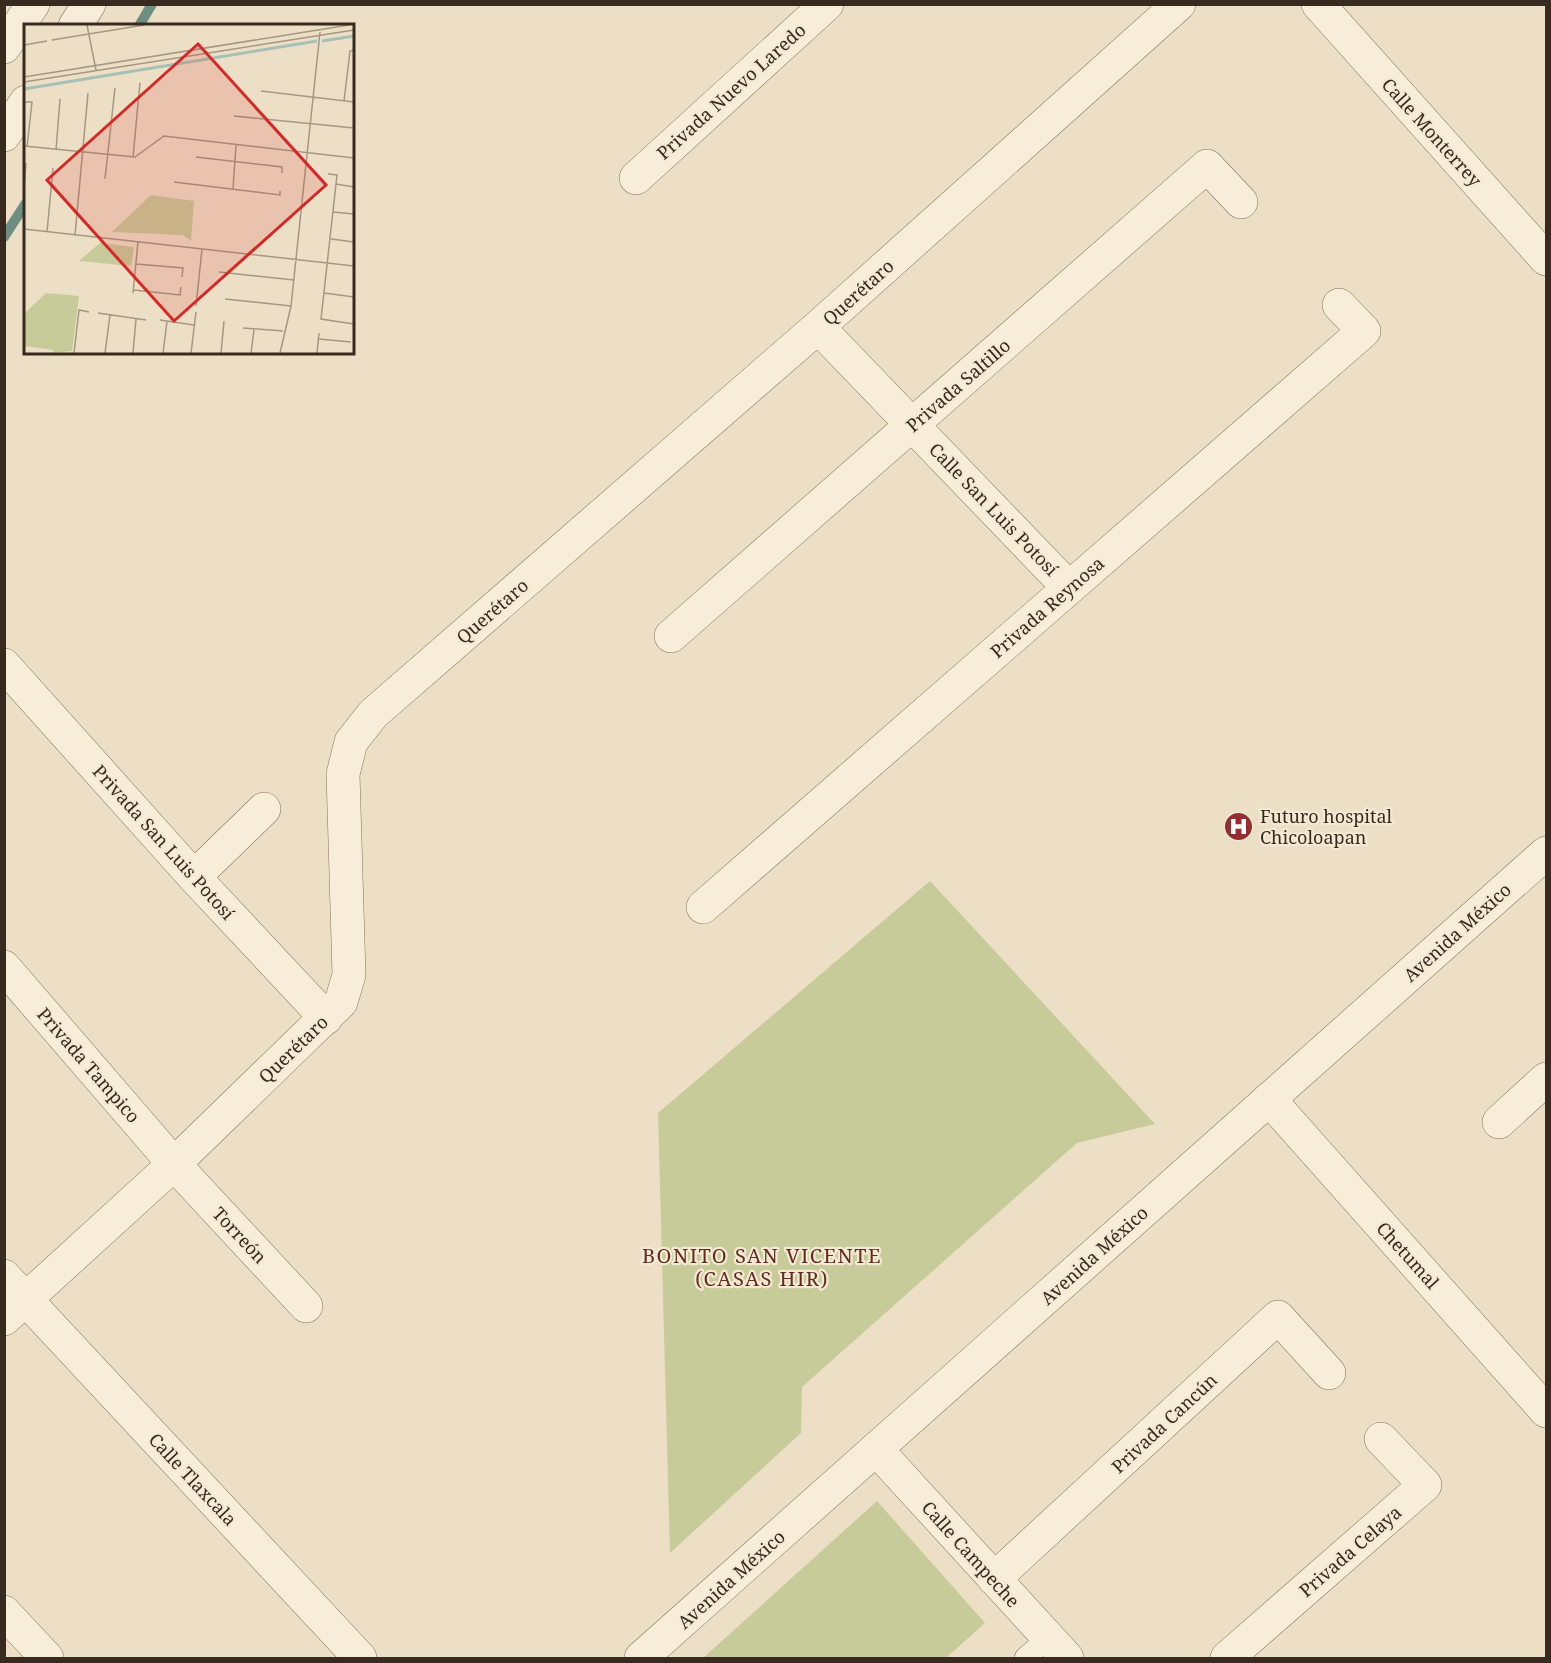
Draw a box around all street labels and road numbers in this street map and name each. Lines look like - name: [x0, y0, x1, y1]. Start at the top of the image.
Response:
- street label: Privada Nuevo Laredo: [651, 18, 811, 164]
- street label: Calle Monterrey: [1377, 73, 1488, 192]
- street label: Querétaro: [817, 254, 899, 330]
- street label: Privada Saltillo: [901, 333, 1015, 437]
- street label: Calle San Luis Potosí: [924, 437, 1064, 581]
- street label: Privada Reynosa: [985, 551, 1109, 663]
- street label: Querétaro: [451, 573, 533, 649]
- street label: Privada San Luis Potosí: [88, 759, 240, 925]
- street label: Avenida México: [1398, 877, 1516, 987]
- street label: Privada Tampico: [32, 1002, 146, 1128]
- street label: Querétaro: [253, 1010, 333, 1088]
- street label: Avenida México: [1035, 1200, 1153, 1310]
- street label: Torreón: [208, 1202, 273, 1269]
- street label: Chetumal: [1371, 1216, 1445, 1294]
- street label: Privada Cancún: [1106, 1368, 1222, 1478]
- street label: Calle Tlaxcala: [144, 1427, 242, 1531]
- street label: Calle Campeche: [917, 1496, 1025, 1612]
- street label: Privada Celaya: [1294, 1500, 1406, 1602]
- street label: Avenida México: [672, 1524, 790, 1634]

